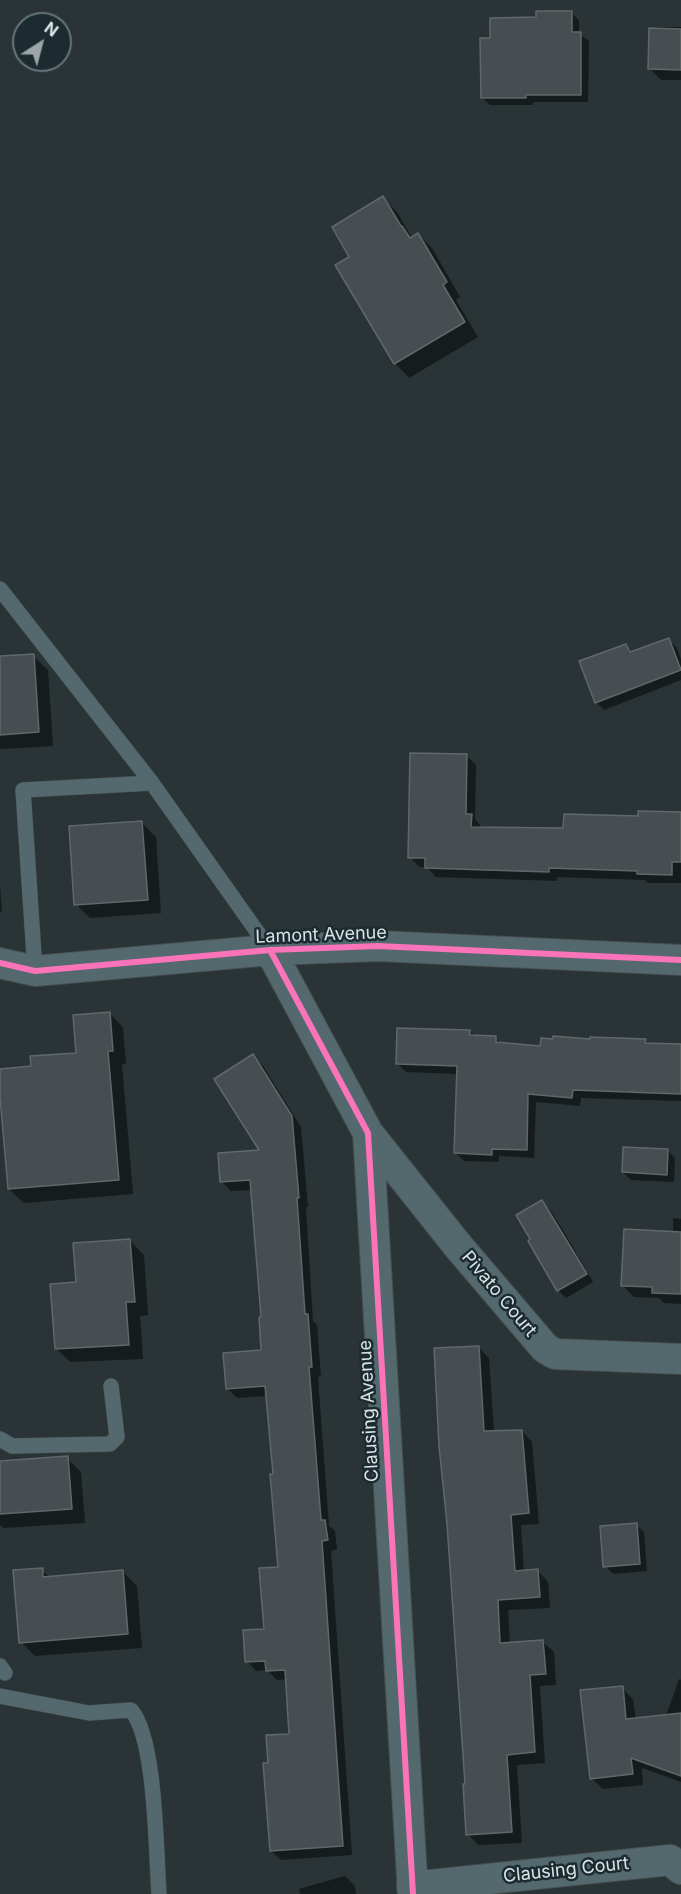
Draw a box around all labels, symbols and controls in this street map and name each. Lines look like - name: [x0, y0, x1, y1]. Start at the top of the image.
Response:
- north arrow: [12, 12, 72, 72]
- text: N: [41, 17, 62, 41]
- street label: Lamont Avenue: [255, 922, 387, 948]
- street label: Pivato Court: [457, 1247, 541, 1341]
- street label: Clausing Avenue: [354, 1339, 384, 1483]
- street label: Clausing Court: [502, 1853, 630, 1887]

